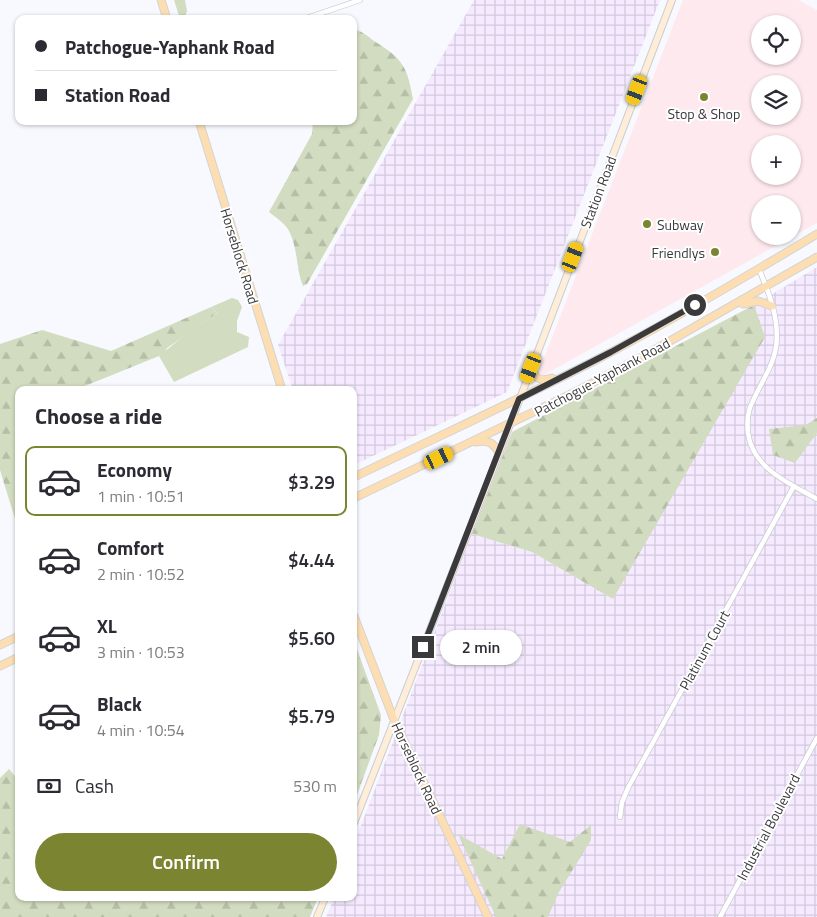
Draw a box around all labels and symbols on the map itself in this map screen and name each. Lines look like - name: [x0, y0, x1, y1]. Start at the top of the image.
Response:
- car: [624, 73, 649, 107]
- marker: Stop & Shop: [698, 91, 710, 103]
- place label: Stop & Shop: [668, 103, 740, 124]
- street label: Station Road: [575, 153, 621, 231]
- street label: Horseblock Road: [215, 205, 265, 307]
- place label: Subway: [657, 214, 704, 235]
- marker: Subway: [641, 218, 653, 230]
- car: [560, 240, 585, 274]
- place label: Friendlys: [652, 242, 705, 263]
- marker: Friendlys: [709, 246, 721, 258]
- route start: [684, 294, 706, 316]
- street label: Patchogue-Yaphank Road: [530, 332, 674, 422]
- car: [518, 351, 543, 385]
- car: [422, 445, 455, 471]
- street label: Platinum Court: [673, 606, 735, 694]
- callout: 2 min: [440, 630, 523, 664]
- route end: [412, 636, 434, 658]
- street label: Horseblock Road: [386, 719, 448, 817]
- street label: Industrial Boulevard: [731, 770, 805, 884]

